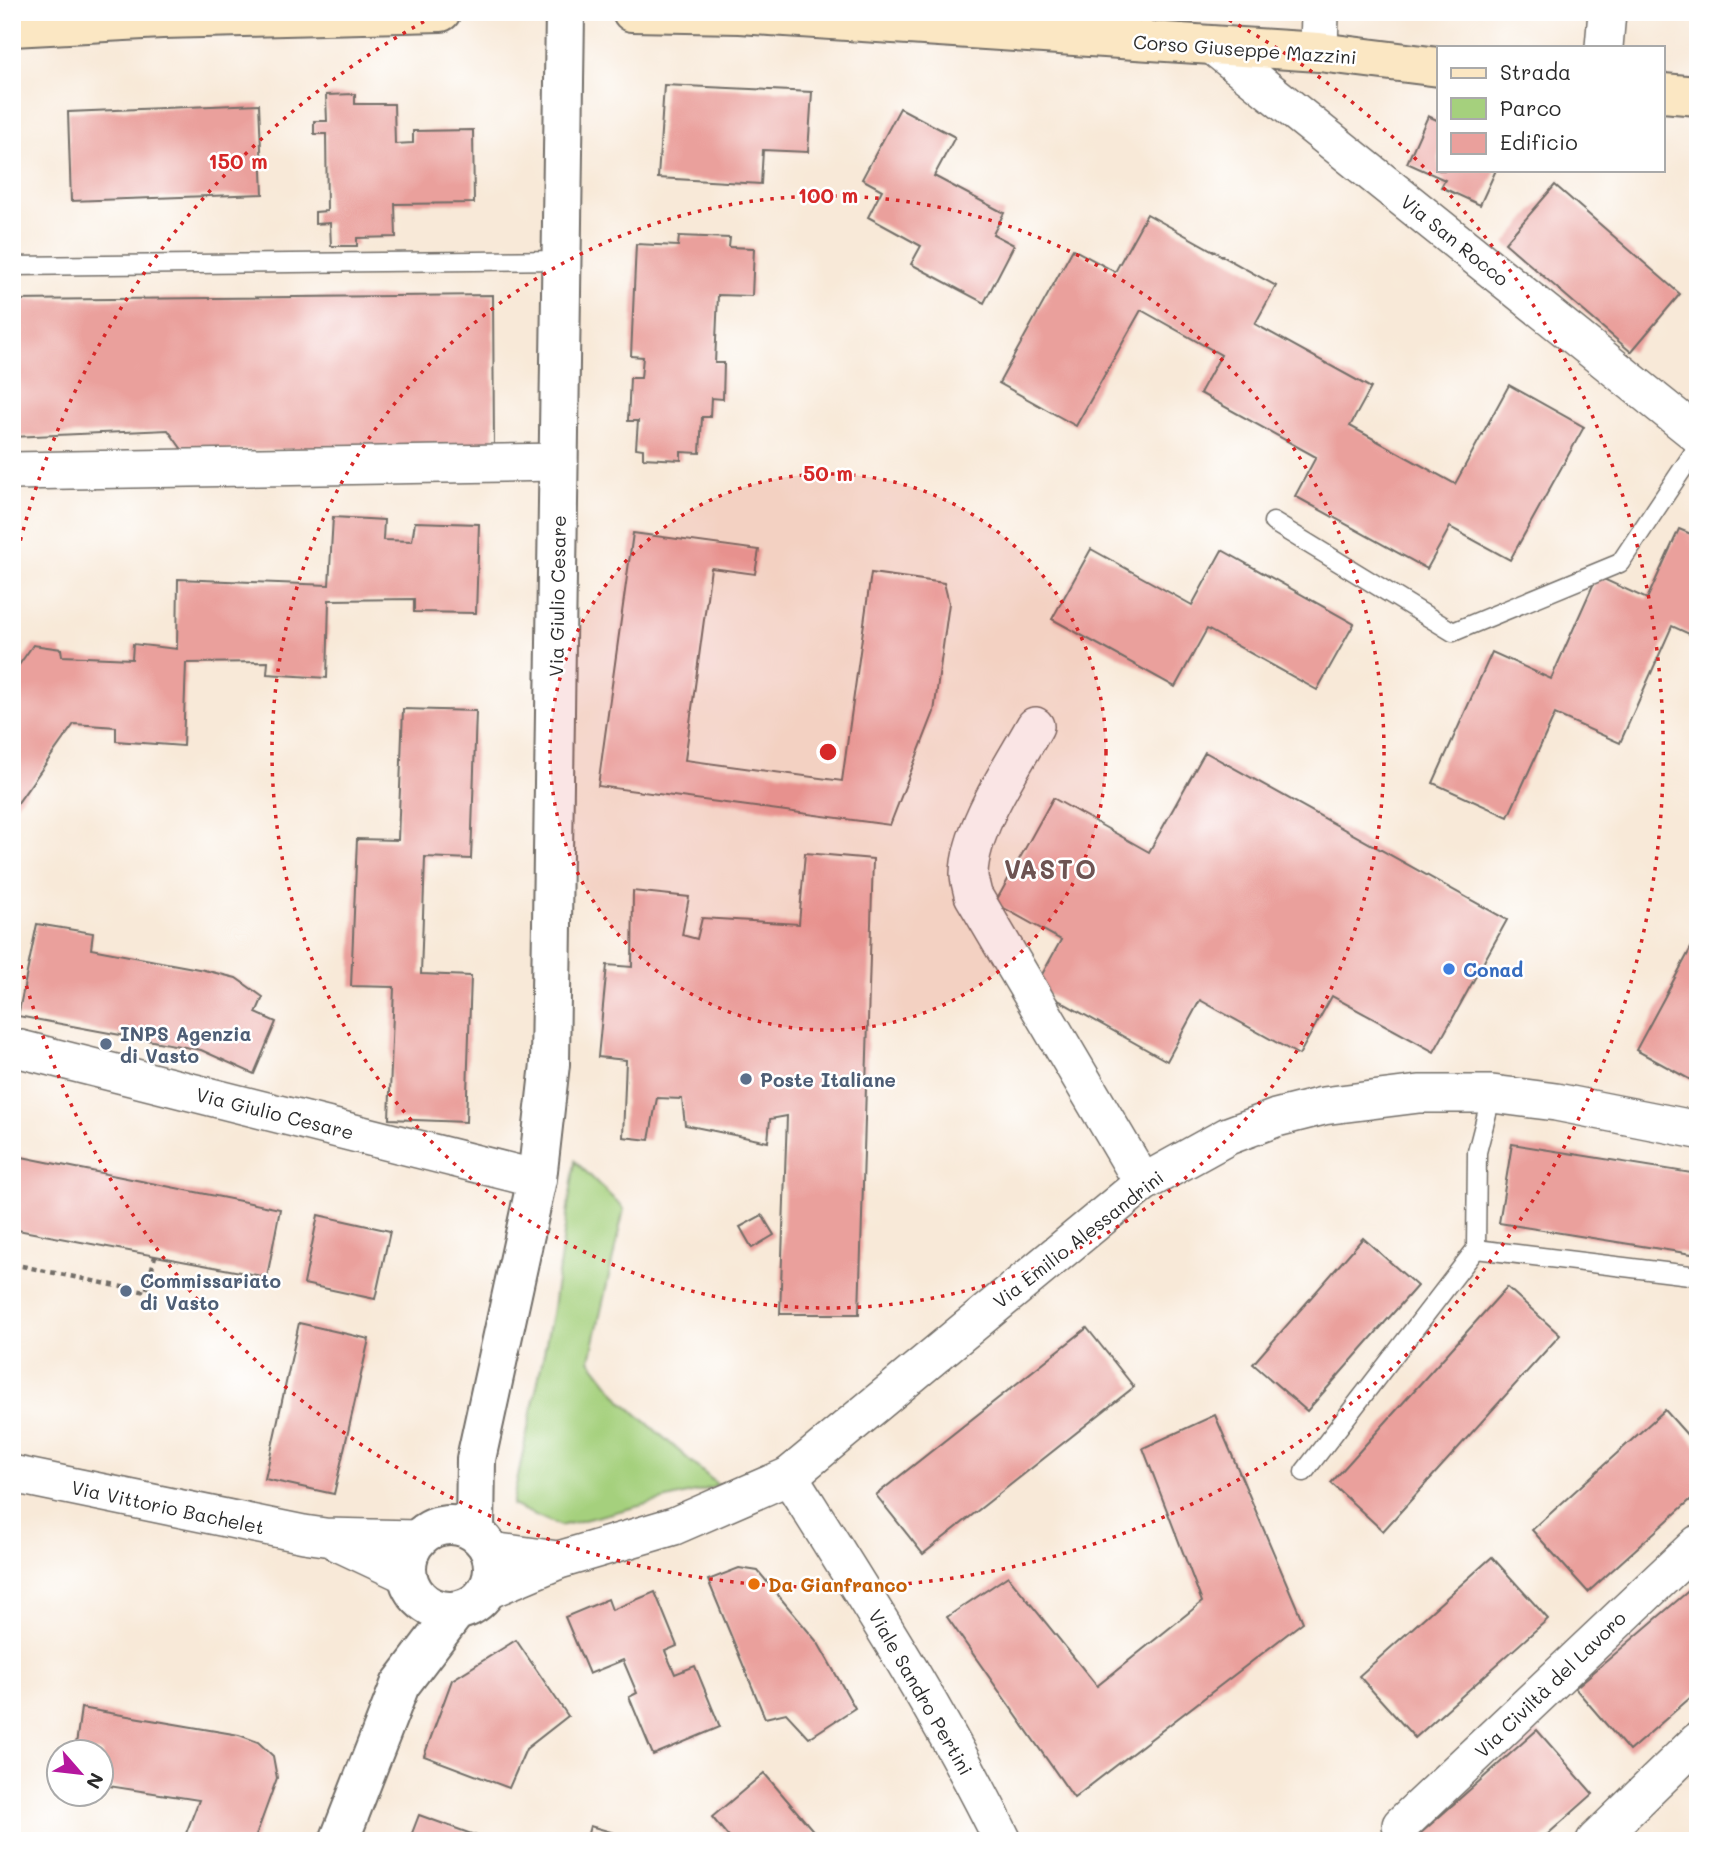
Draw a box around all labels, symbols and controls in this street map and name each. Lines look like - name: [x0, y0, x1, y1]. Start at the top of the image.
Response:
- street label: Corso Giuseppe Mazzini: [1133, 29, 1357, 69]
- legend: [1437, 46, 1664, 172]
- text: Strada: [1500, 58, 1571, 85]
- text: Parco: [1500, 94, 1561, 121]
- text: Edificio: [1500, 128, 1578, 155]
- text: 150 m: [208, 147, 268, 174]
- text: 100 m: [798, 181, 858, 208]
- street label: Via San Rocco: [1396, 189, 1514, 291]
- text: 50 m: [803, 459, 853, 486]
- street label: Via Giulio Cesare: [543, 515, 571, 677]
- centre of rings: [816, 740, 840, 764]
- district label: VASTO: [1004, 852, 1098, 886]
- place label: Conad: [1463, 957, 1523, 982]
- marker: Conad: [1441, 961, 1457, 977]
- place label: INPS Agenzia di Vasto: [120, 1021, 251, 1068]
- marker: INPS Agenzia di Vasto: [98, 1036, 114, 1052]
- place label: Poste Italiane: [760, 1067, 896, 1092]
- marker: Poste Italiane: [738, 1071, 754, 1087]
- street label: Via Giulio Cesare: [193, 1081, 357, 1145]
- street label: Via Emilio Alessandrini: [988, 1165, 1168, 1313]
- place label: Commissariato di Vasto: [140, 1268, 281, 1315]
- marker: Commissariato di Vasto: [118, 1283, 134, 1299]
- street label: Via Vittorio Bachelet: [69, 1474, 267, 1540]
- place label: Da Gianfranco: [768, 1572, 907, 1597]
- marker: Da Gianfranco: [746, 1576, 762, 1592]
- street label: Viale Sandro Pertini: [863, 1604, 979, 1780]
- street label: Via Civiltà del Lavoro: [1469, 1605, 1631, 1763]
- north arrow: [46, 1738, 116, 1808]
- text: N: [81, 1769, 110, 1793]

